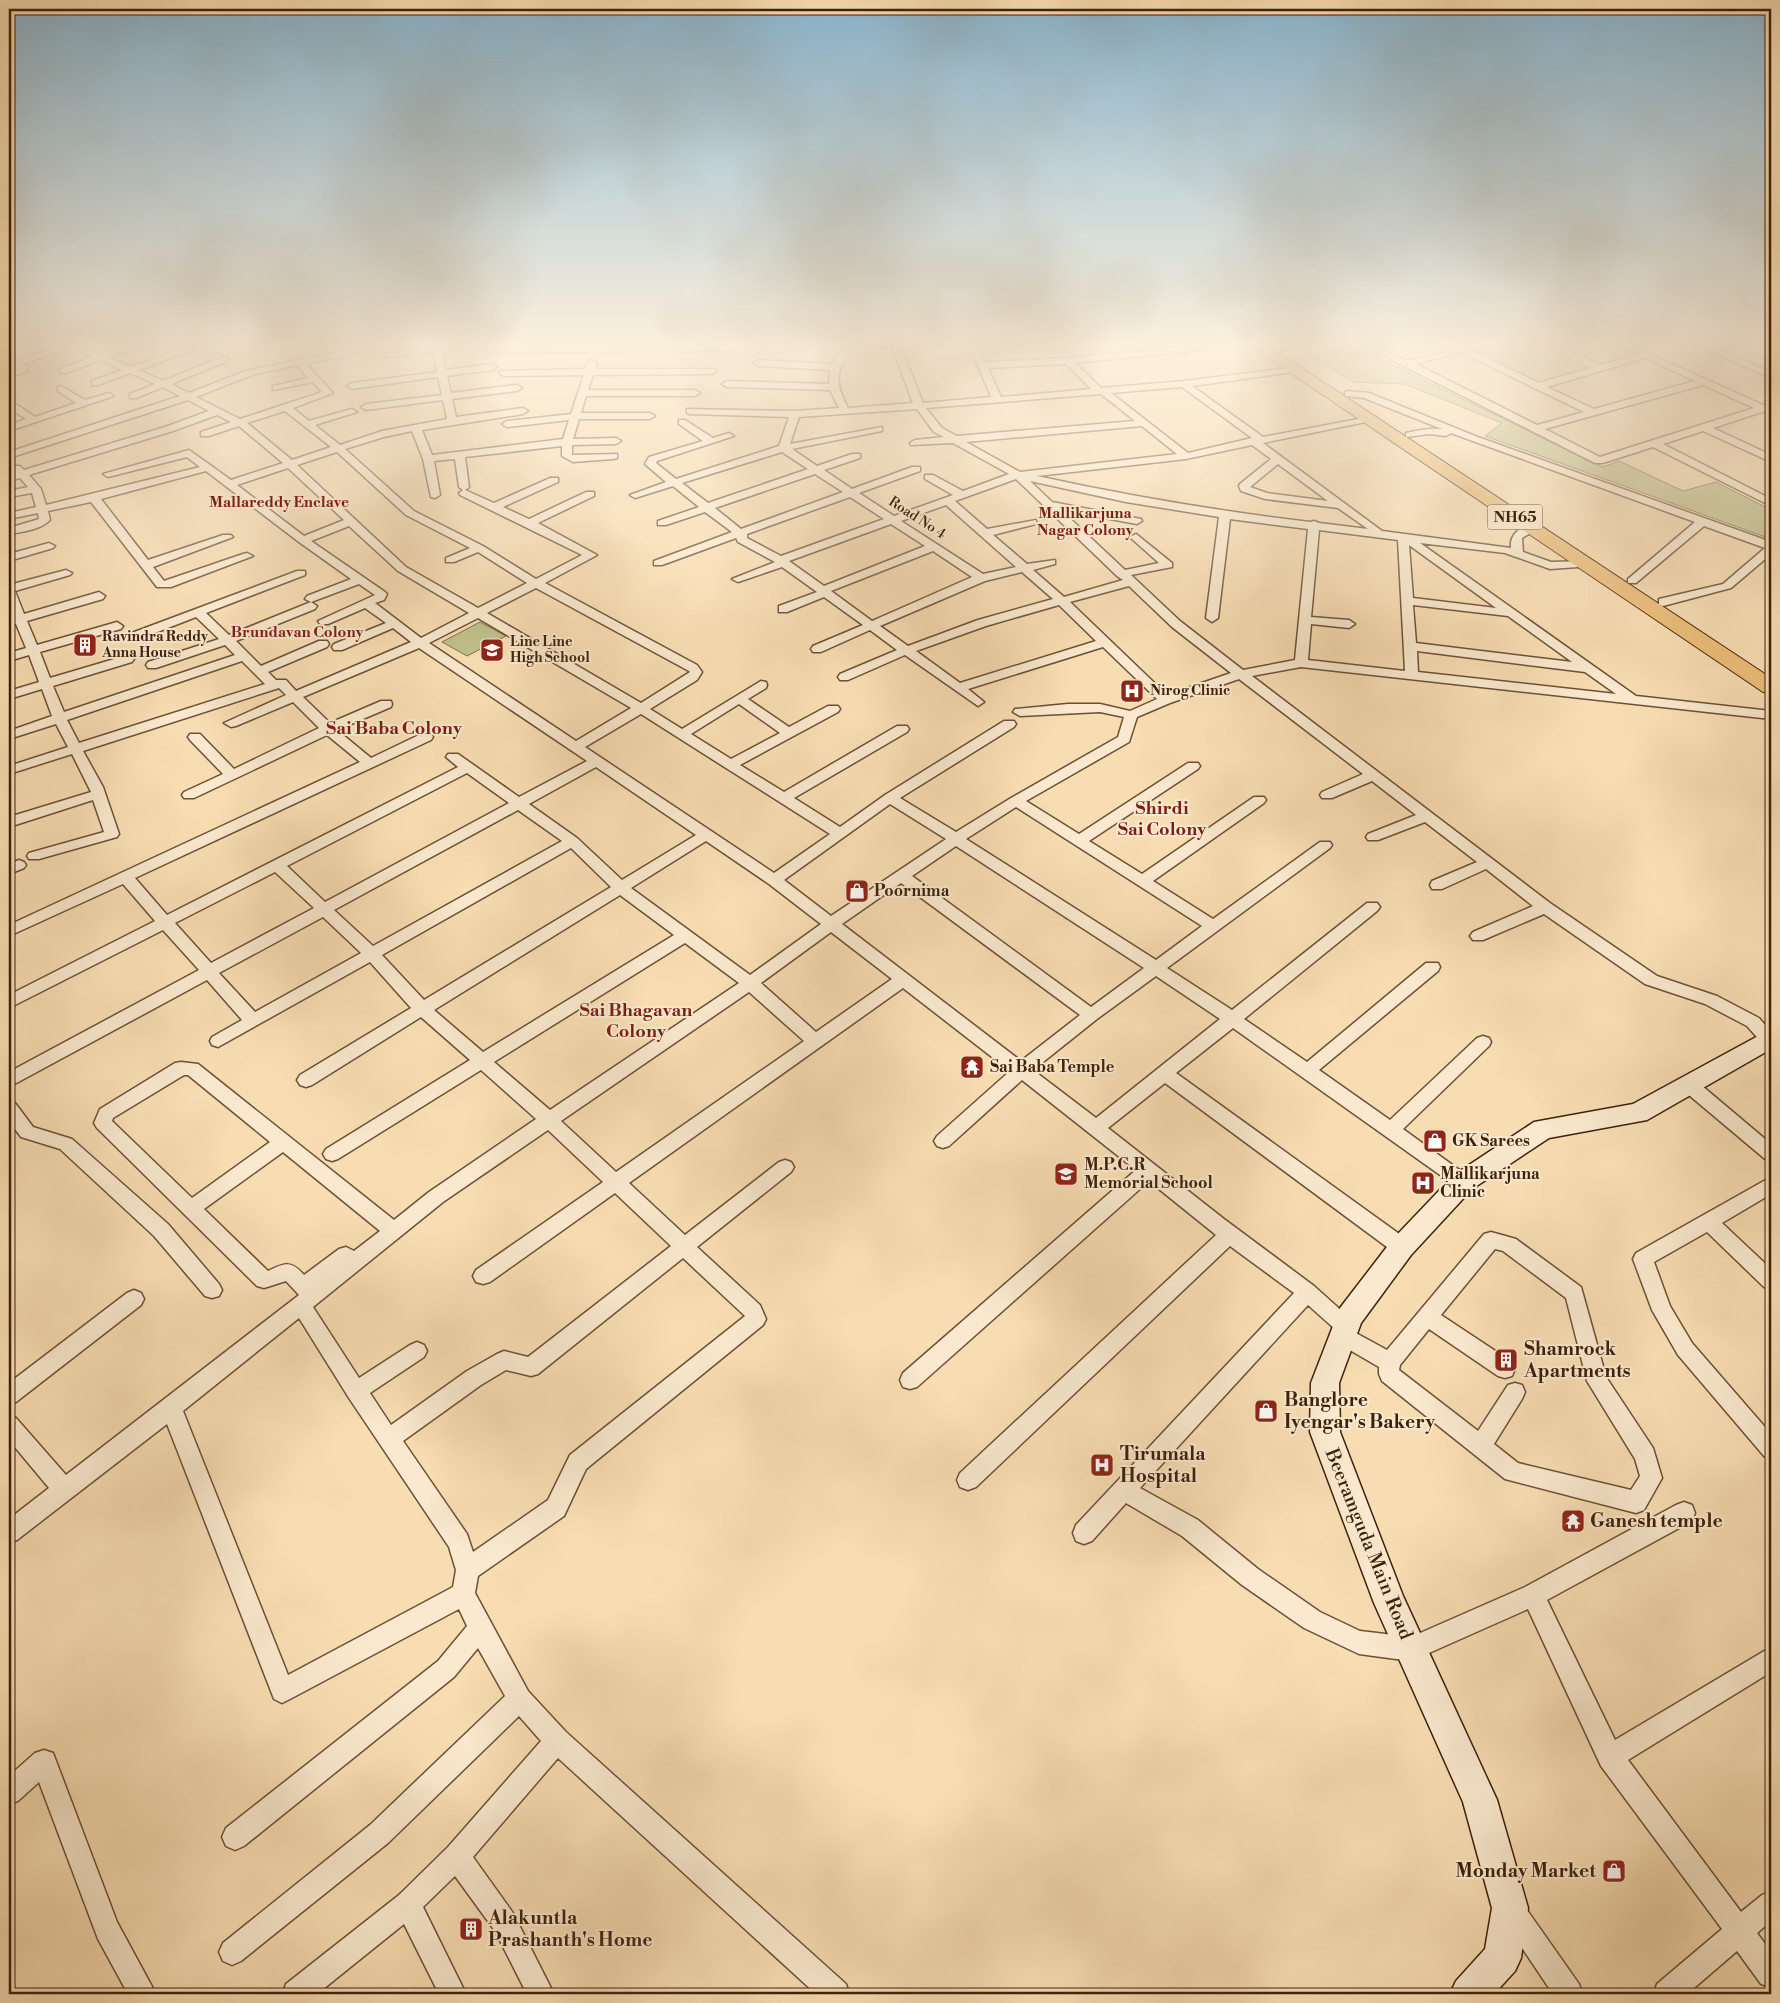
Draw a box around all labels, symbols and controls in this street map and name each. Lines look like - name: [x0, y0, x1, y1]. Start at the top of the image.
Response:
- district label: Mallareddy Enclave: [209, 493, 349, 512]
- street label: Road No 4: [885, 493, 949, 543]
- district label: Mallikarjuna Nagar Colony: [1037, 504, 1134, 540]
- road number: NH65: [1488, 504, 1542, 530]
- district label: Brundavan Colony: [231, 623, 364, 642]
- place label: Ravindra Reddy Anna House: [101, 628, 209, 662]
- building icon: Ravindra Reddy Anna House: [72, 632, 98, 658]
- place label: Line Line High School: [510, 633, 590, 667]
- school or university icon: Line Line High School: [479, 637, 505, 663]
- hospital icon: Nirog Clinic: [1119, 678, 1145, 704]
- place label: Nirog Clinic: [1150, 682, 1230, 700]
- district label: Sai Baba Colony: [326, 717, 463, 740]
- district label: Shirdi Sai Colony: [1118, 797, 1207, 841]
- shop icon: Poornima: [844, 878, 870, 904]
- place label: Poornima: [874, 881, 950, 901]
- district label: Sai Bhagavan Colony: [580, 999, 692, 1043]
- temple icon: Sai Baba Temple: [959, 1054, 985, 1080]
- place label: Sai Baba Temple: [990, 1057, 1115, 1077]
- shop icon: GK Sarees: [1422, 1128, 1448, 1154]
- place label: GK Sarees: [1452, 1131, 1530, 1151]
- place label: M.P.C.R Memorial School: [1084, 1155, 1213, 1193]
- school or university icon: M.P.C.R Memorial School: [1053, 1161, 1079, 1187]
- place label: Mallikarjuna Clinic: [1440, 1164, 1540, 1202]
- hospital icon: Mallikarjuna Clinic: [1410, 1170, 1436, 1196]
- place label: Shamrock Apartments: [1523, 1337, 1631, 1383]
- building icon: Shamrock Apartments: [1493, 1347, 1519, 1373]
- place label: Banglore Iyengar's Bakery: [1284, 1388, 1435, 1434]
- shop icon: Banglore Iyengar's Bakery: [1253, 1398, 1279, 1424]
- place label: Tirumala Hospital: [1120, 1442, 1206, 1488]
- street label: Beeramguda Main Road: [1319, 1444, 1418, 1643]
- hospital icon: Tirumala Hospital: [1089, 1452, 1115, 1478]
- temple icon: Ganesh temple: [1560, 1508, 1586, 1534]
- place label: Ganesh temple: [1590, 1509, 1723, 1533]
- shop icon: Monday Market: [1601, 1858, 1627, 1884]
- place label: Monday Market: [1455, 1859, 1596, 1883]
- place label: Alakuntla Prashanth's Home: [487, 1906, 652, 1952]
- building icon: Alakuntla Prashanth's Home: [458, 1916, 484, 1942]

